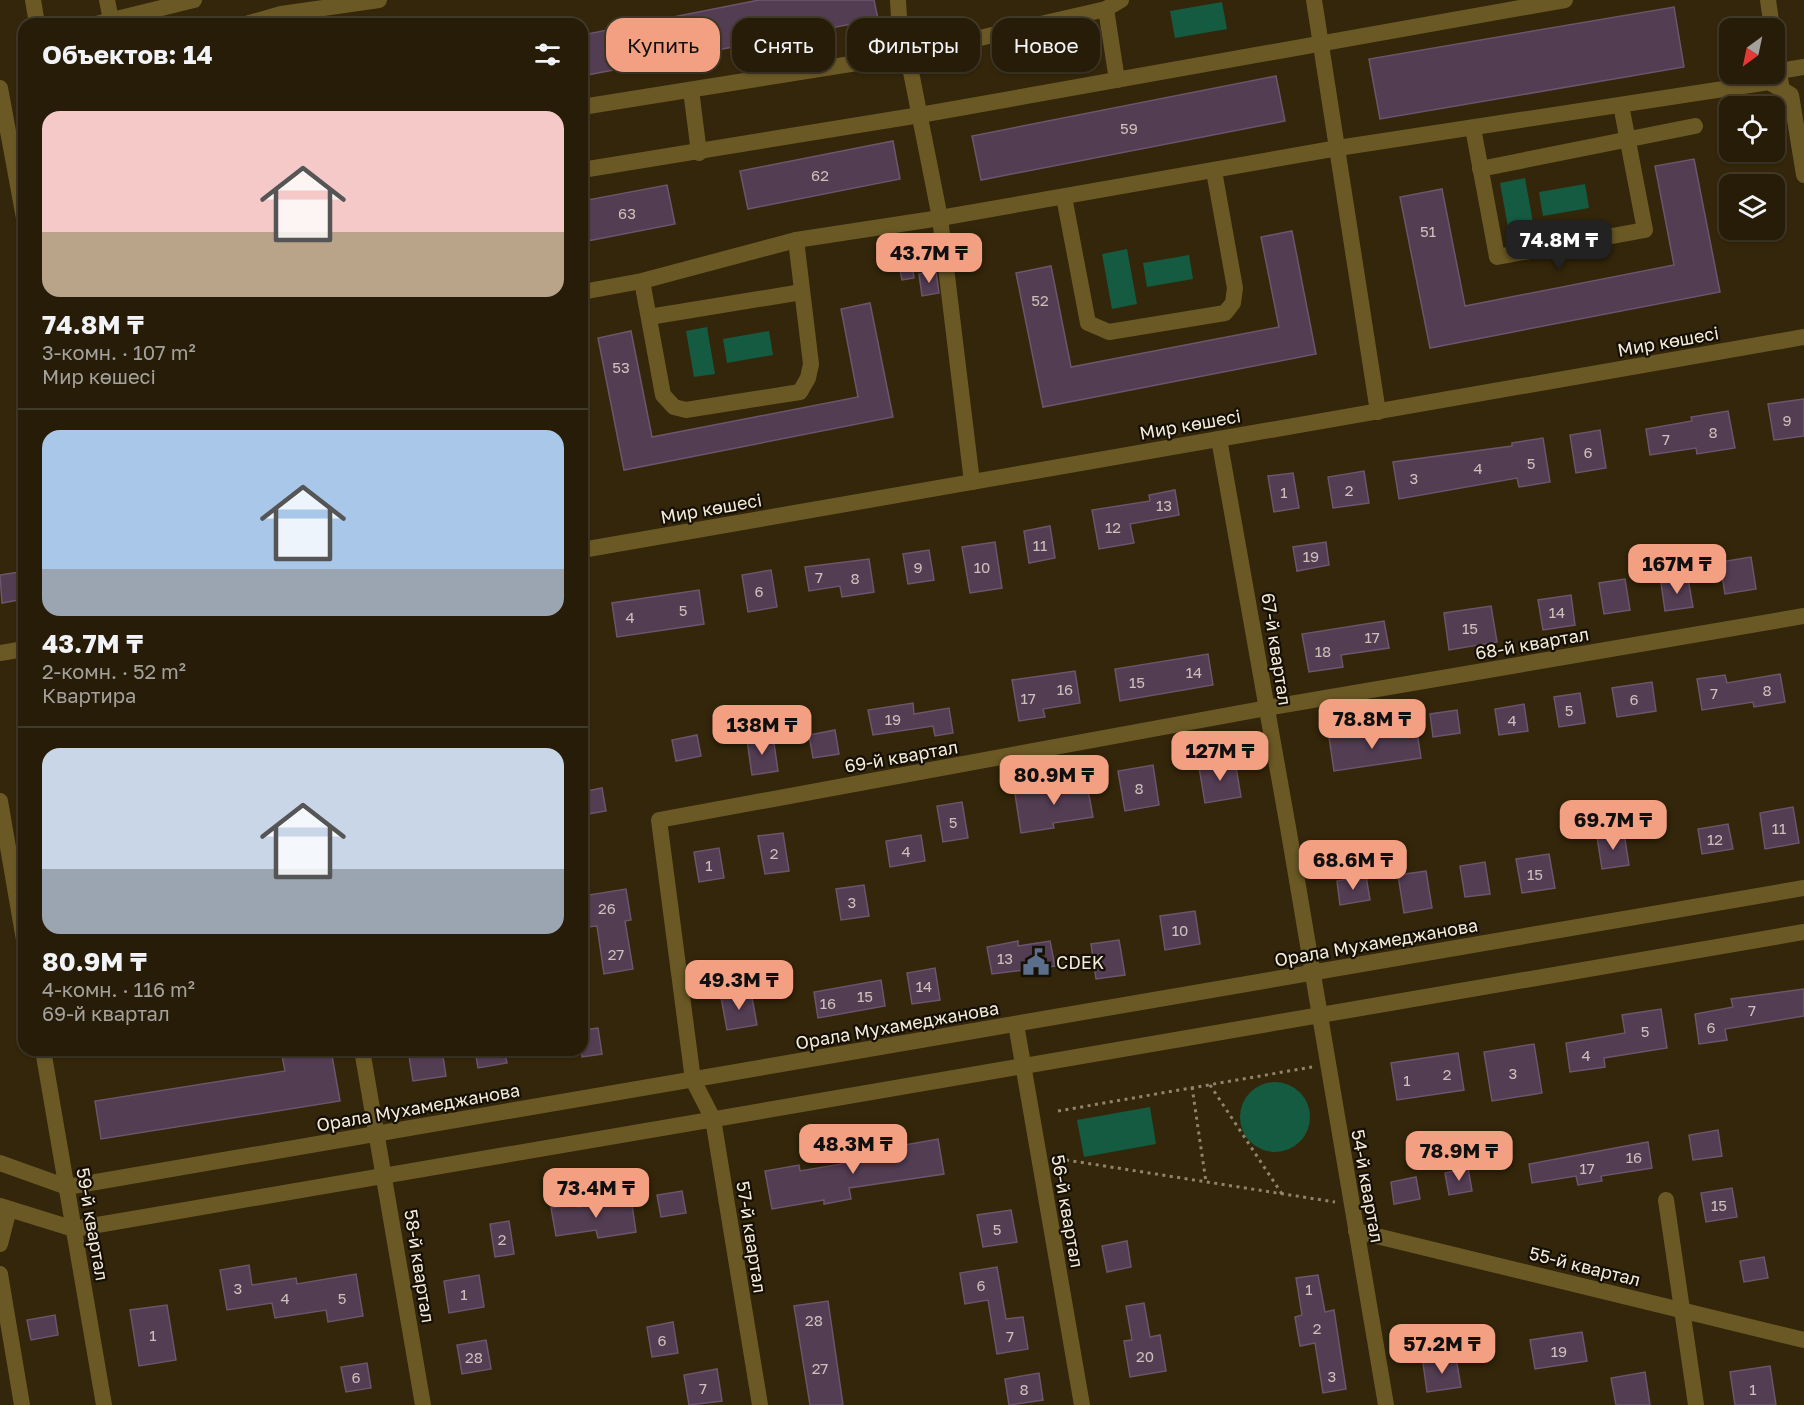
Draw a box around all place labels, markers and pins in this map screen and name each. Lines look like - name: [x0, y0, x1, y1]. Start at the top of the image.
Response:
- pin: 74.8M ₸: [1504, 220, 1614, 271]
- pin: 43.7M ₸: [874, 233, 984, 284]
- pin: 167M ₸: [1628, 544, 1726, 595]
- pin: 78.8M ₸: [1317, 699, 1427, 750]
- pin: 138M ₸: [713, 705, 811, 756]
- pin: 127M ₸: [1171, 731, 1269, 782]
- pin: 80.9M ₸: [999, 755, 1109, 806]
- pin: 69.7M ₸: [1558, 800, 1668, 851]
- pin: 68.6M ₸: [1298, 840, 1408, 891]
- public building icon: CDEK: [1021, 947, 1051, 977]
- place label: CDEK: [1056, 951, 1104, 973]
- pin: 49.3M ₸: [684, 960, 794, 1011]
- pin: 48.3M ₸: [798, 1124, 908, 1175]
- pin: 78.9M ₸: [1404, 1131, 1514, 1182]
- pin: 73.4M ₸: [541, 1168, 651, 1219]
- pin: 57.2M ₸: [1387, 1324, 1497, 1375]

